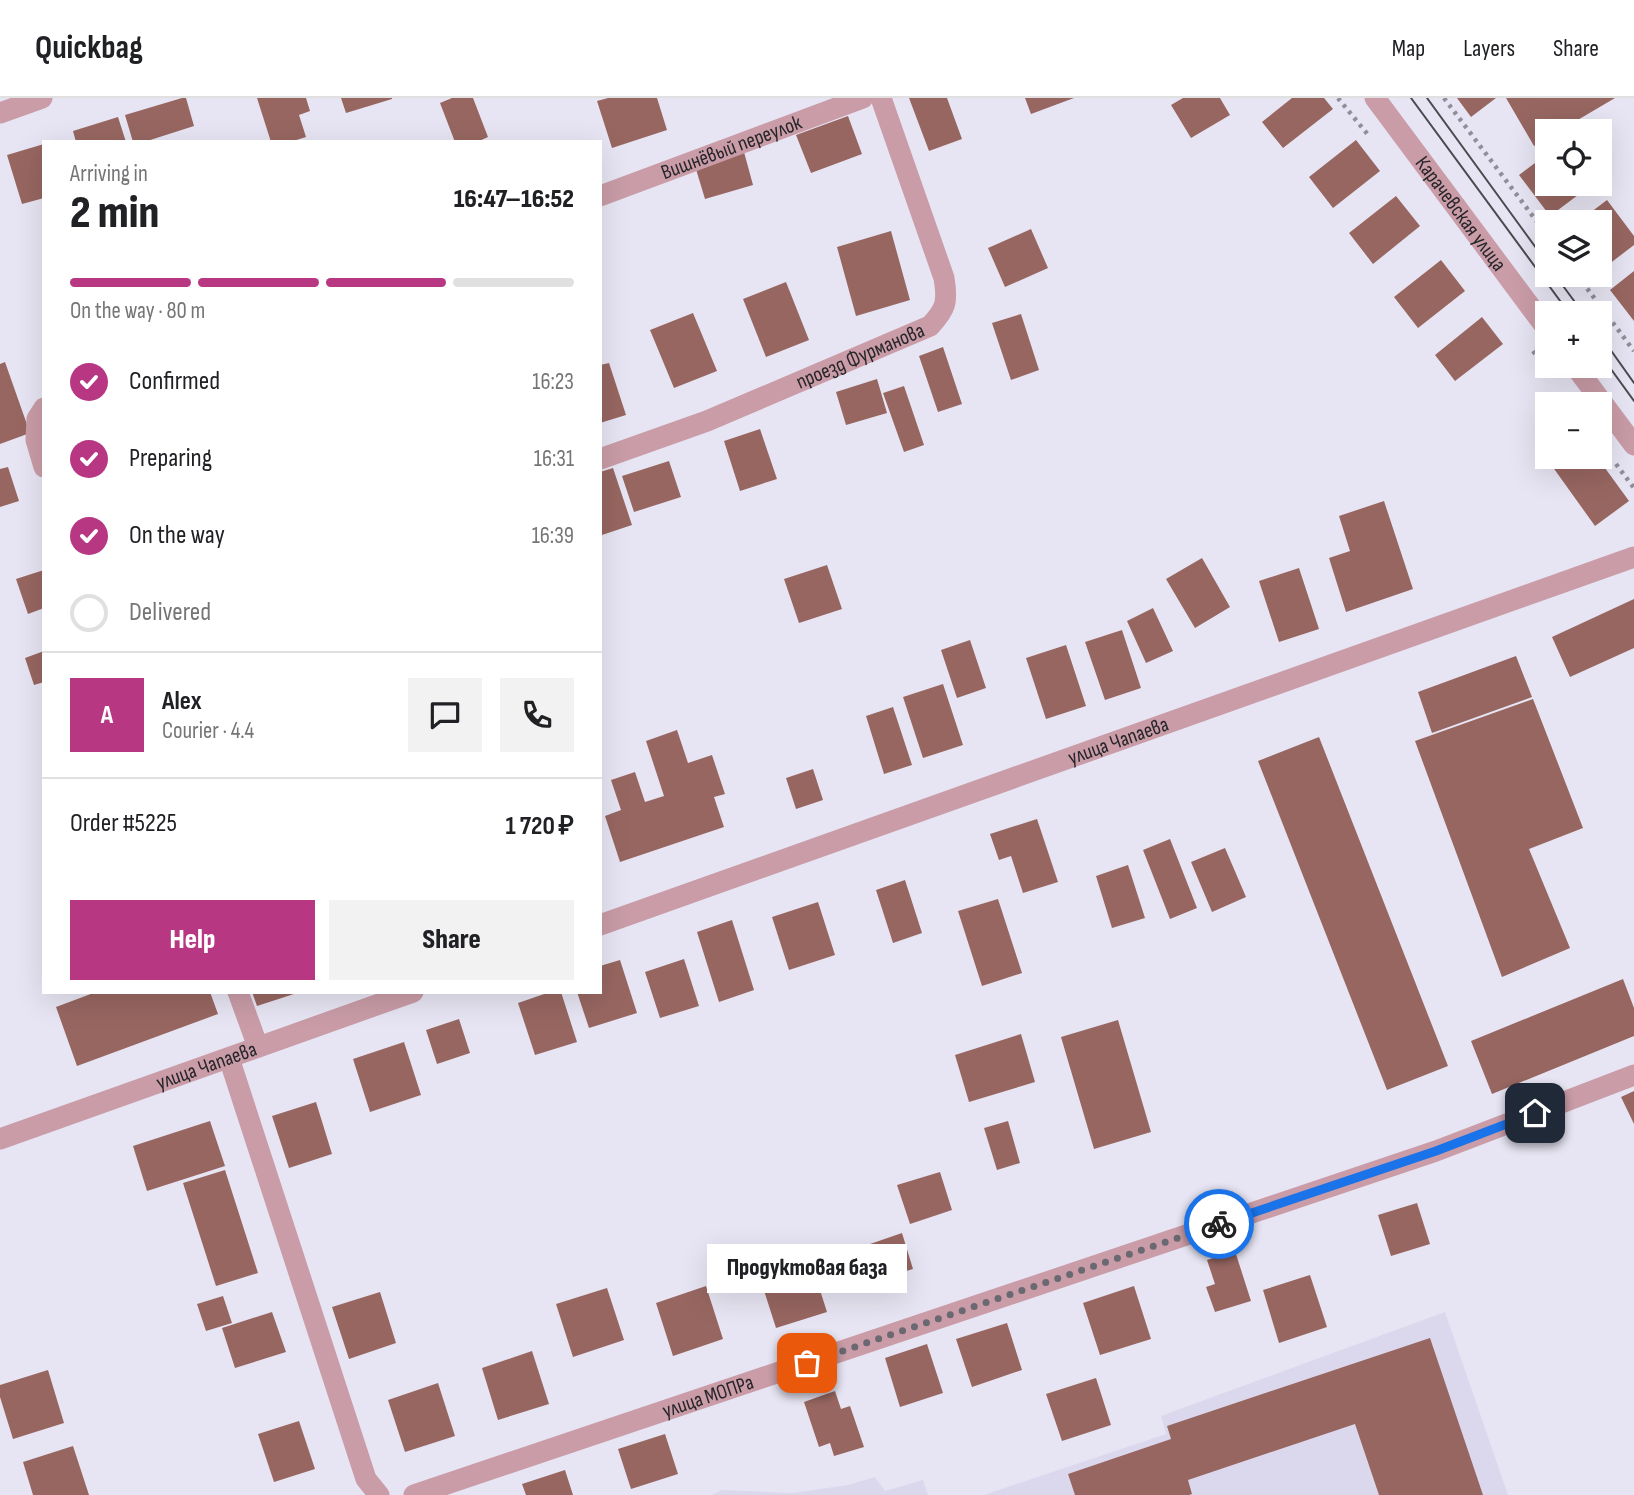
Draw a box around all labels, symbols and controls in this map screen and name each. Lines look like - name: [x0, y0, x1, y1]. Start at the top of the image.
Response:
- text: Quickbag: [35, 28, 143, 68]
- text: Map: [1392, 34, 1425, 63]
- text: Layers: [1463, 34, 1515, 63]
- text: Share: [1553, 34, 1599, 63]
- street label: Вишнёвый переулок: [657, 110, 805, 185]
- map controls: [1535, 119, 1612, 469]
- button: locate: [1535, 119, 1612, 196]
- street label: Карачевская улица: [1410, 151, 1512, 276]
- text: Arriving in: [70, 160, 148, 188]
- text: 16:47–16:52: [454, 184, 574, 215]
- text: 2 min: [70, 186, 159, 241]
- button: layers: [1535, 210, 1612, 287]
- text: On the way · 80 m: [70, 297, 205, 325]
- button: +: [1535, 301, 1612, 378]
- street label: проезд Фурманова: [792, 317, 928, 394]
- icon: check: [70, 363, 108, 401]
- text: Confirmed: [129, 366, 220, 397]
- text: 16:23: [532, 368, 574, 396]
- button: −: [1535, 392, 1612, 469]
- icon: check: [70, 440, 108, 478]
- text: Preparing: [129, 443, 212, 474]
- text: 16:31: [534, 445, 574, 473]
- icon: check: [70, 517, 108, 555]
- text: On the way: [129, 520, 225, 551]
- text: 16:39: [532, 522, 574, 550]
- text: Delivered: [129, 597, 211, 628]
- button: chat: [408, 678, 482, 752]
- button: phone: [500, 678, 574, 752]
- text: Alex: [162, 686, 202, 717]
- text: A: [101, 700, 113, 731]
- street label: улица Чапаева: [1064, 711, 1172, 770]
- text: Courier · 4.4: [162, 717, 254, 745]
- text: Order #5225: [70, 808, 177, 839]
- text: 1 720 ₽: [506, 811, 574, 842]
- button: Help: [70, 900, 315, 980]
- button: Share: [329, 900, 574, 980]
- street label: улица Чапаева: [153, 1036, 260, 1095]
- pin: [1505, 1083, 1565, 1143]
- icon: home: [1516, 1094, 1554, 1132]
- courier: [1184, 1189, 1254, 1259]
- icon: bike: [1200, 1205, 1238, 1243]
- callout: Продуктовая база: [707, 1244, 907, 1293]
- text: Продуктовая база: [727, 1254, 887, 1282]
- pin: [777, 1333, 837, 1393]
- icon: bag: [788, 1344, 826, 1382]
- street label: улица МОПРа: [659, 1369, 757, 1423]

